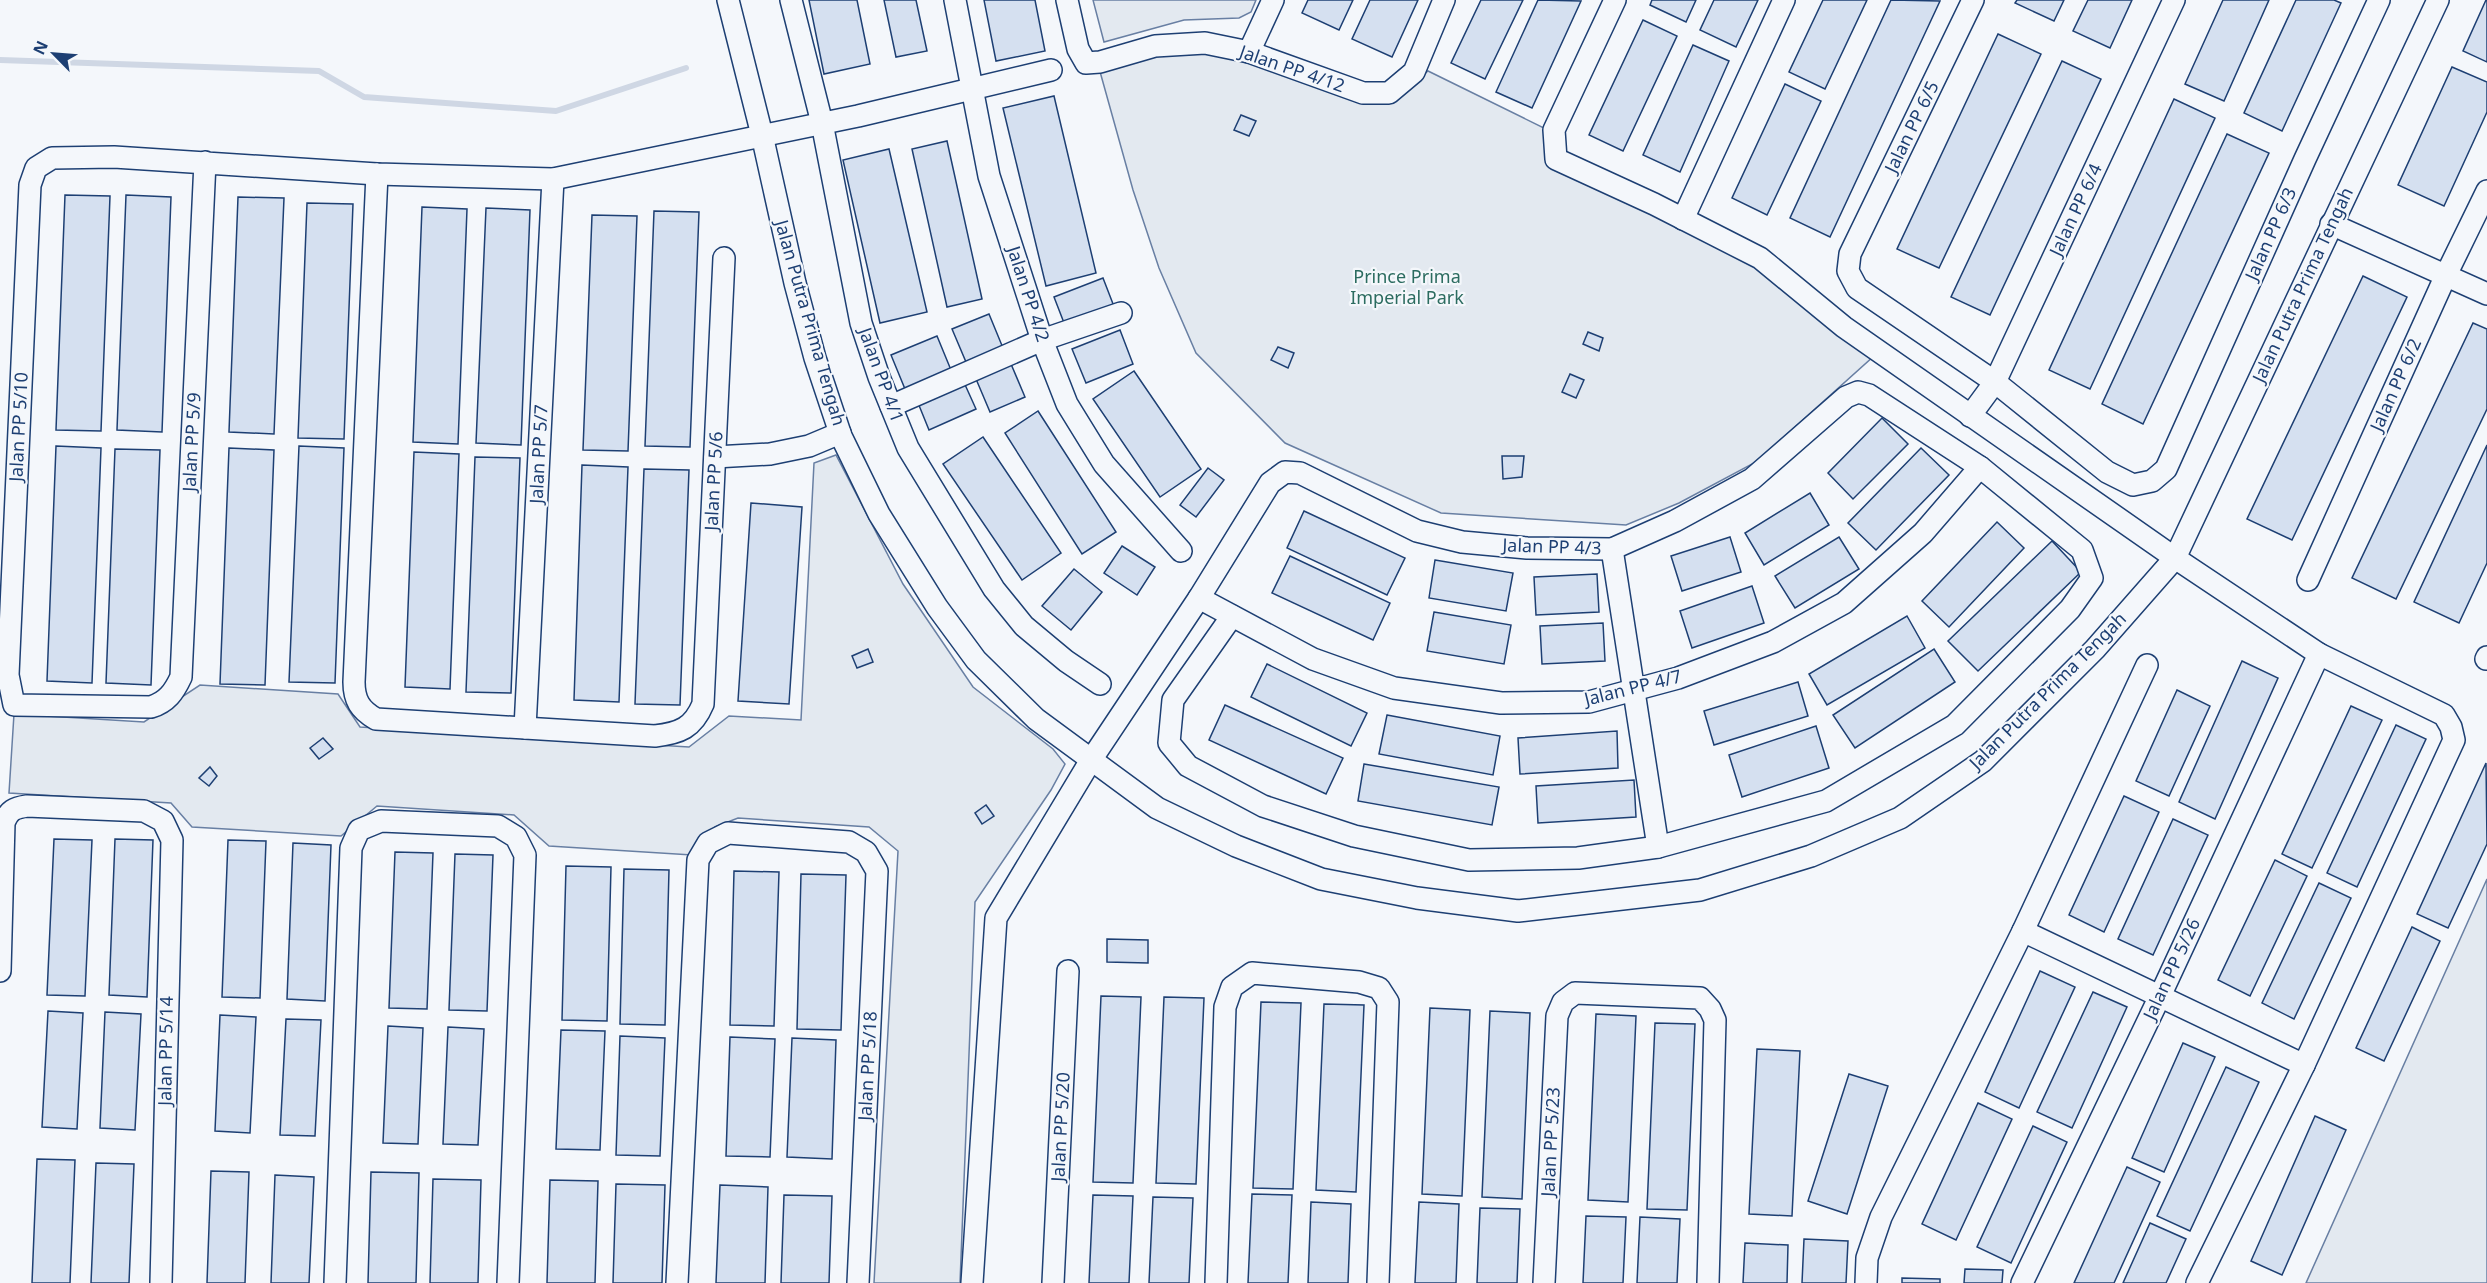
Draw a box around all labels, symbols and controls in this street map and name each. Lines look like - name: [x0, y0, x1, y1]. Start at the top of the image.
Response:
- north arrow: [24, 24, 84, 84]
- text: N: [28, 37, 53, 58]
- street label: Jalan PP 4/12: [1235, 38, 1348, 97]
- street label: Jalan PP 6/5: [1878, 77, 1944, 178]
- street label: Jalan PP 6/4: [2042, 160, 2107, 261]
- street label: Jalan PP 6/3: [2238, 183, 2301, 286]
- street label: Jalan Putra Prima Tengah: [2245, 183, 2358, 388]
- street label: Jalan Putra Prima Tengah: [770, 215, 852, 428]
- street label: Jalan PP 4/2: [1002, 241, 1056, 345]
- park label: Prince Prima Imperial Park: [1350, 264, 1464, 309]
- street label: Jalan PP 4/1: [853, 322, 910, 425]
- street label: Jalan PP 6/2: [2363, 334, 2426, 437]
- street label: Jalan PP 5/10: [3, 372, 33, 484]
- street label: Jalan PP 5/9: [176, 392, 206, 494]
- street label: Jalan PP 5/7: [523, 404, 553, 506]
- street label: Jalan PP 5/6: [698, 431, 728, 533]
- street label: Jalan PP 4/3: [1500, 532, 1602, 560]
- street label: Jalan Putra Prima Tengah: [1962, 607, 2131, 775]
- street label: Jalan PP 4/7: [1580, 663, 1684, 711]
- street label: Jalan PP 5/26: [2136, 914, 2205, 1025]
- street label: Jalan PP 5/14: [152, 996, 178, 1108]
- street label: Jalan PP 5/18: [852, 1011, 882, 1123]
- street label: Jalan PP 5/20: [1045, 1072, 1075, 1184]
- street label: Jalan PP 5/23: [1535, 1087, 1565, 1199]

